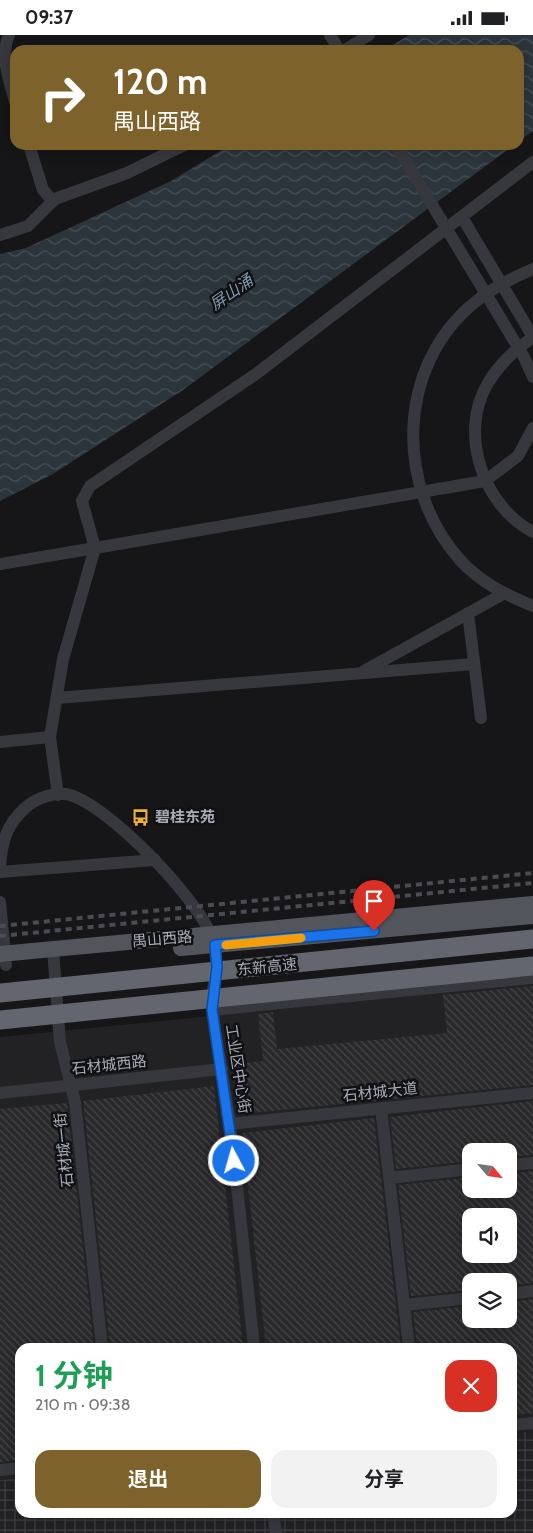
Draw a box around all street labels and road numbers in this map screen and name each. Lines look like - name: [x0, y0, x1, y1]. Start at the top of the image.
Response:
- street label: 禺山西路: [131, 927, 193, 951]
- street label: 东新高速: [236, 955, 298, 979]
- street label: 工业区中心街: [222, 1023, 254, 1115]
- street label: 石材城西路: [71, 1052, 147, 1078]
- street label: 石材城大道: [342, 1079, 418, 1105]
- street label: 石材城一街: [51, 1112, 77, 1188]

